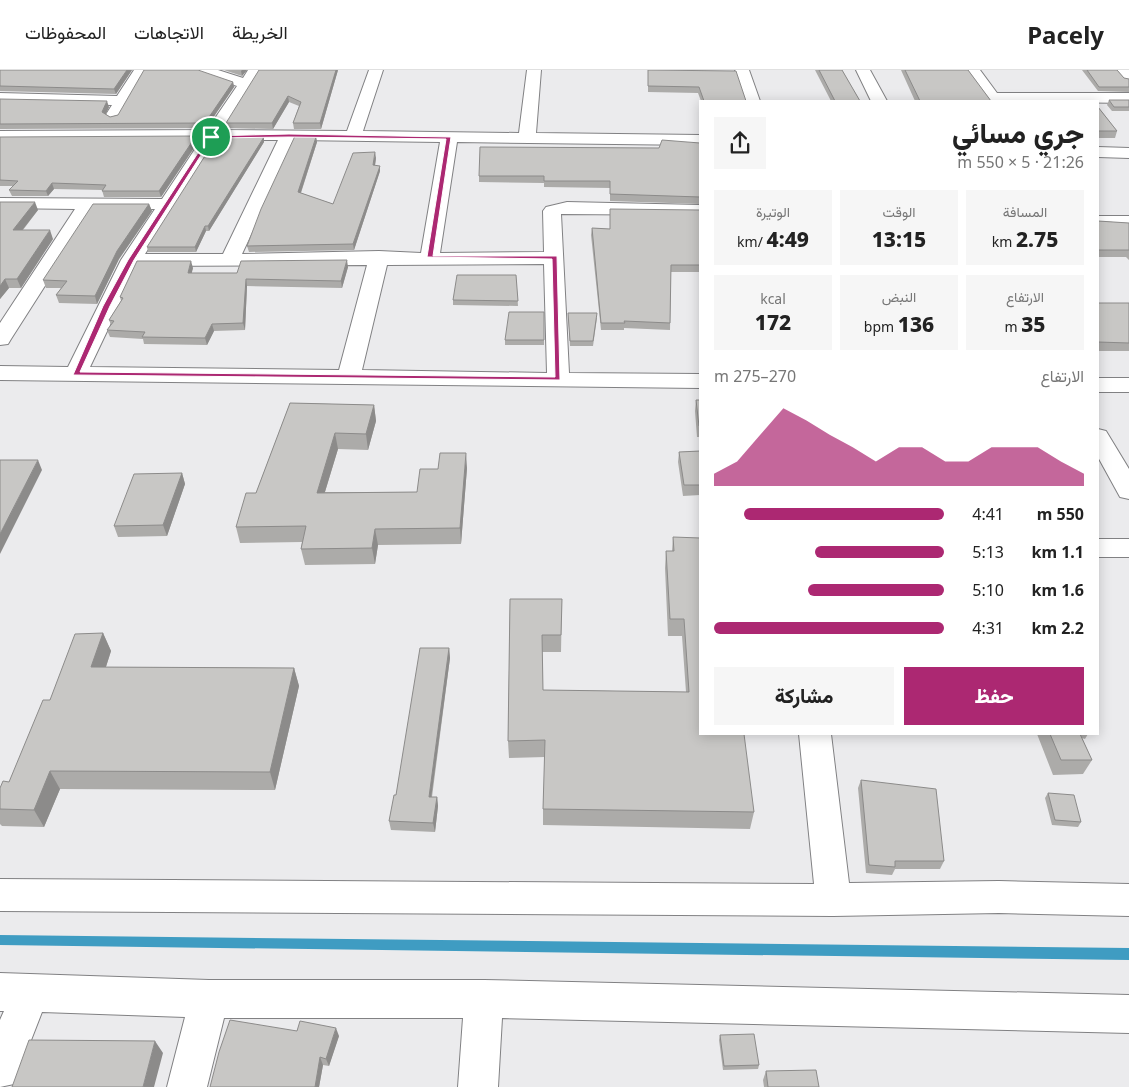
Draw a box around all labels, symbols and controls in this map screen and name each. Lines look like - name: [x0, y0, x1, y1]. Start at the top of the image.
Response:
- text: Pacely: [1027, 18, 1104, 51]
- text: المحفوظات: [25, 20, 106, 44]
- text: الاتجاهات: [134, 20, 204, 44]
- text: الخريطة: [232, 20, 288, 44]
- text: جري مسائي: [952, 113, 1084, 151]
- pin: [190, 116, 232, 158]
- button: share: [714, 117, 766, 169]
- icon: arrive: [197, 123, 225, 151]
- text: 21:26 · 5 × 550 m: [957, 151, 1084, 173]
- text: الوتيرة: [756, 202, 790, 221]
- text: الوقت: [883, 202, 915, 221]
- text: المسافة: [1003, 202, 1047, 221]
- text: 4:49: [767, 225, 809, 253]
- text: 13:15: [872, 225, 926, 253]
- text: 2.75: [1016, 225, 1058, 253]
- text: /km: [737, 232, 767, 251]
- text: km: [992, 232, 1016, 251]
- text: النبض: [882, 287, 916, 306]
- text: الارتفاع: [1006, 287, 1044, 306]
- text: kcal: [760, 289, 786, 308]
- text: 172: [755, 308, 791, 336]
- text: 136: [898, 310, 934, 338]
- text: 35: [1021, 310, 1046, 338]
- text: bpm: [864, 317, 898, 336]
- text: m: [1004, 317, 1021, 336]
- text: 270–275 m: [714, 365, 796, 387]
- text: الارتفاع: [1041, 365, 1084, 387]
- text: 4:41: [972, 503, 1004, 525]
- text: 550 m: [1037, 503, 1084, 525]
- text: 5:13: [972, 541, 1004, 563]
- text: 1.1 km: [1031, 541, 1084, 563]
- text: 5:10: [972, 579, 1004, 601]
- text: 1.6 km: [1031, 579, 1084, 601]
- text: 4:31: [972, 617, 1004, 639]
- text: 2.2 km: [1031, 617, 1084, 639]
- button: مشاركة: [714, 667, 894, 725]
- button: حفظ: [904, 667, 1084, 725]

